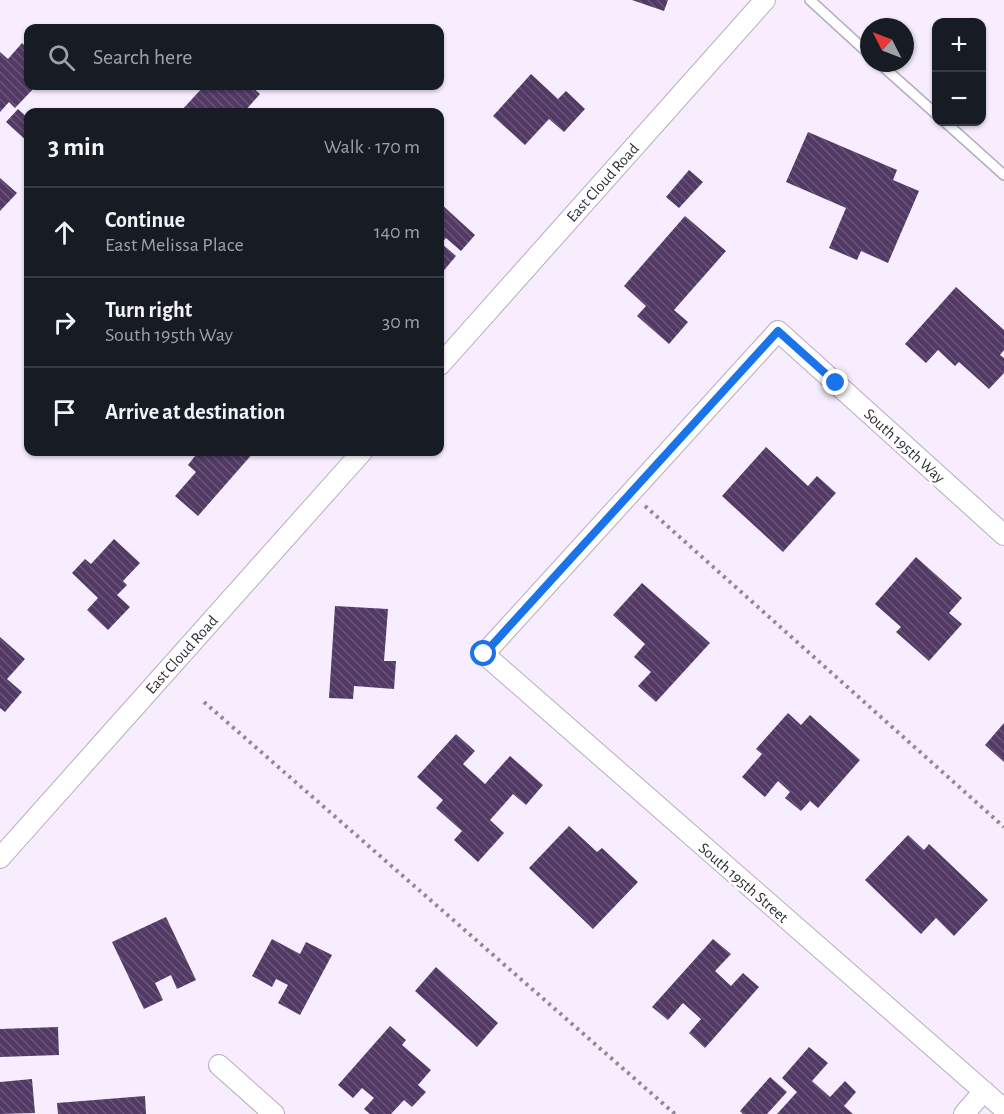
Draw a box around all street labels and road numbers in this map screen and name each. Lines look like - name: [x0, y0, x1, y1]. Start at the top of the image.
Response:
- street label: East Cloud Road: [564, 140, 642, 225]
- street label: South 195th Way: [860, 405, 948, 487]
- street label: East Cloud Road: [143, 612, 221, 697]
- street label: South 195th Street: [696, 840, 791, 926]

